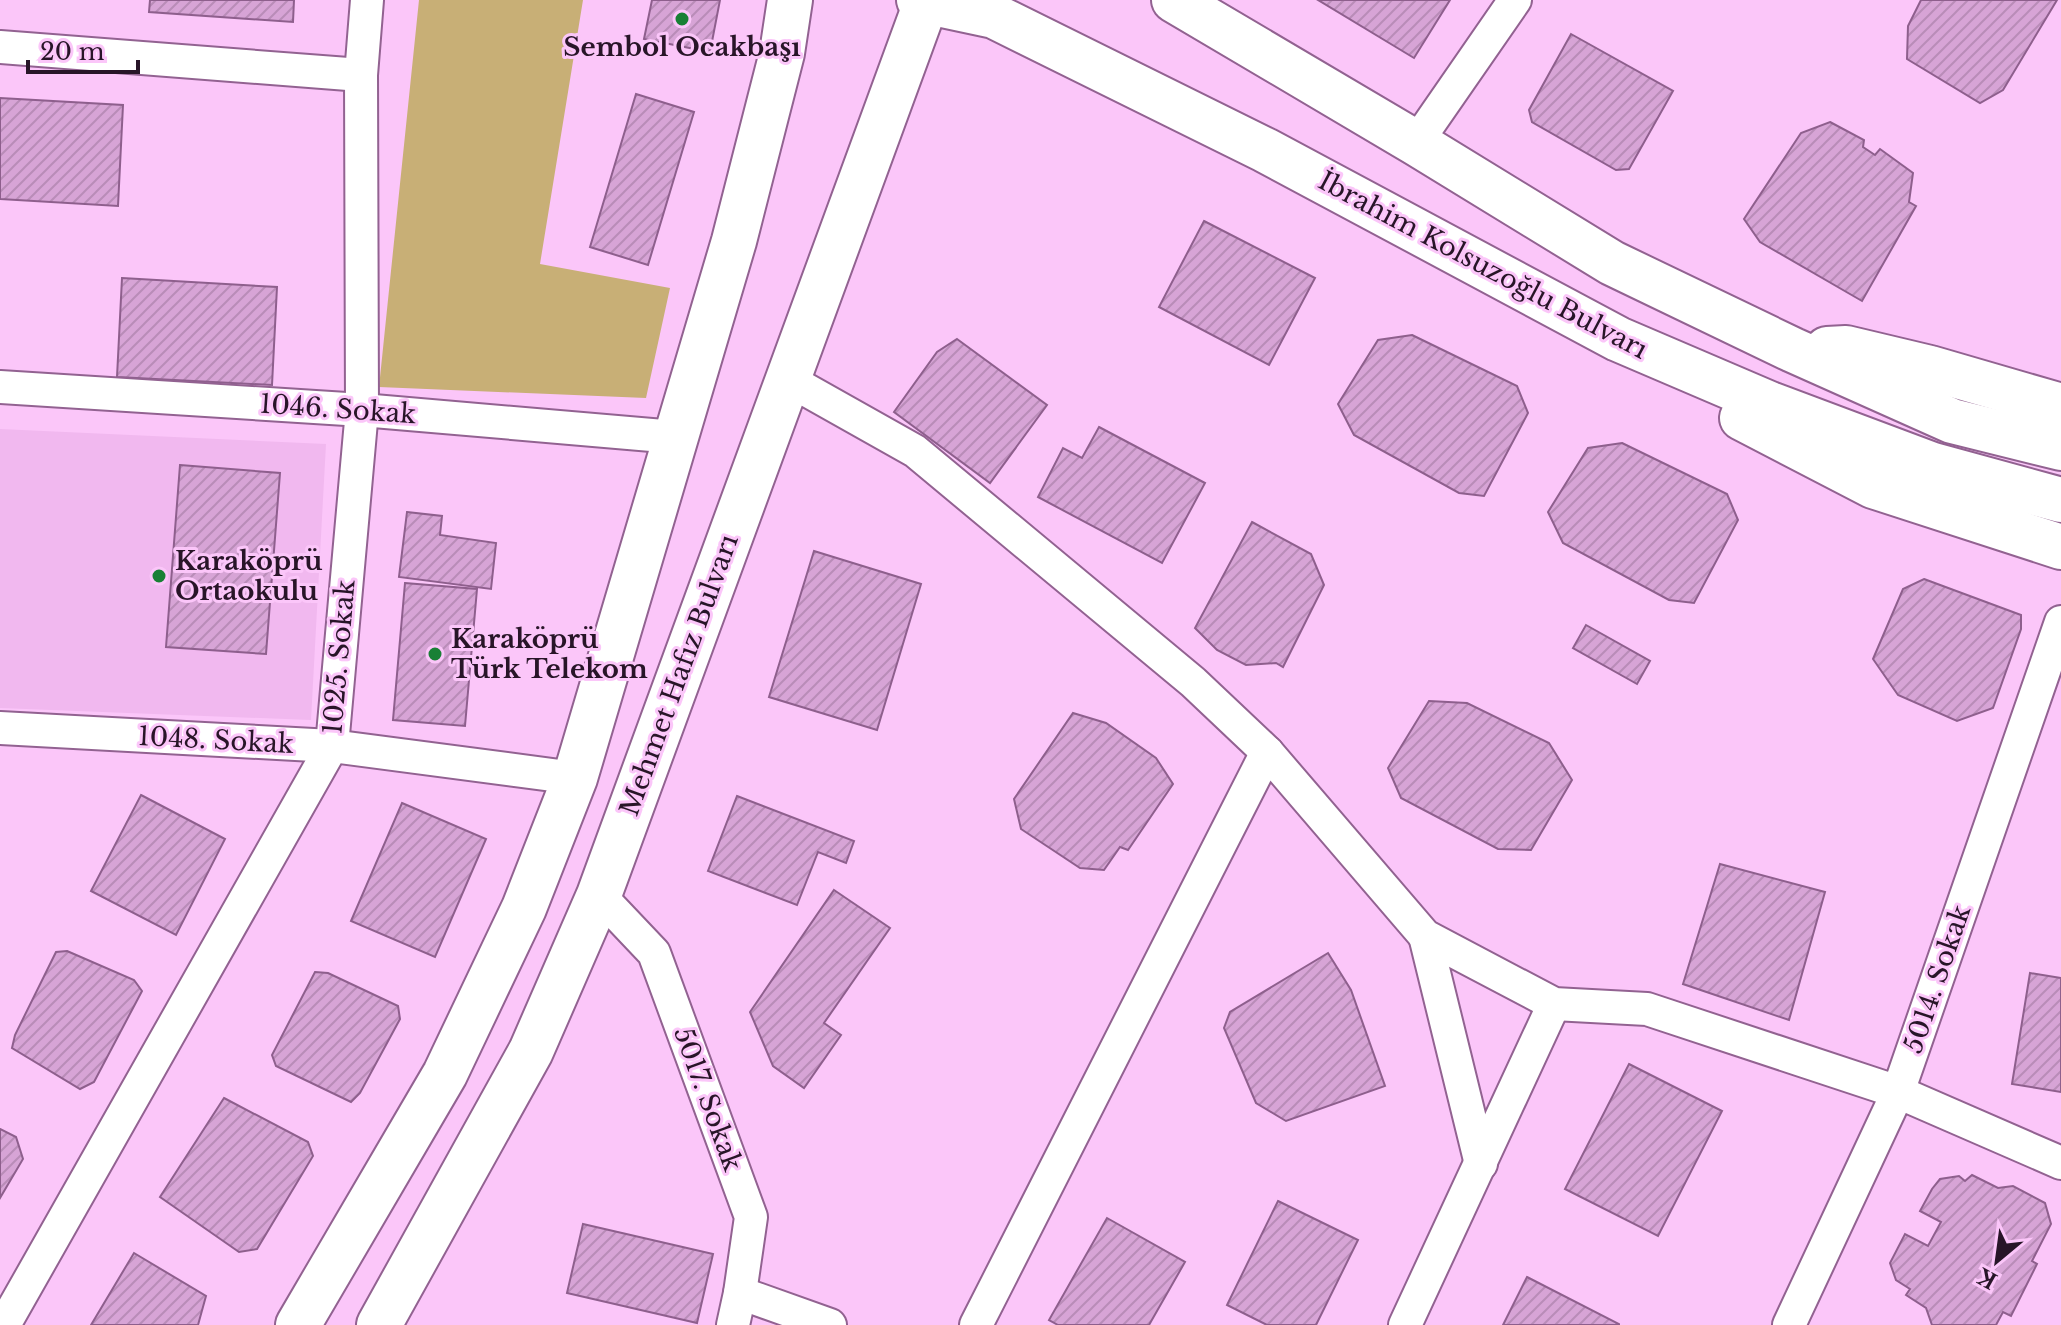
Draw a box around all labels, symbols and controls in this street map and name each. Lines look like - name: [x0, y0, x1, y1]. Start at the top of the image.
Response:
- marker: Sembol Ocakbaşı: [673, 10, 691, 28]
- scale bar: [28, 24, 138, 74]
- place label: Sembol Ocakbaşı: [563, 31, 801, 63]
- text: 20 m: [40, 37, 105, 66]
- street label: İbrahim Kolsuzoğlu Bulvarı: [1313, 164, 1653, 366]
- street label: 1046. Sokak: [259, 388, 417, 430]
- street label: Mehmet Hafız Bulvarı: [613, 530, 745, 820]
- place label: Karaköprü Ortaokulu: [175, 545, 323, 607]
- marker: Karaköprü Ortaokulu: [150, 567, 168, 585]
- street label: 1025. Sokak: [316, 578, 362, 736]
- place label: Karaköprü Türk Telekom: [451, 623, 648, 685]
- marker: Karaköprü Türk Telekom: [426, 645, 444, 663]
- street label: 1048. Sokak: [137, 720, 295, 760]
- street label: 5014. Sokak: [1897, 901, 1977, 1057]
- street label: 5017. Sokak: [667, 1023, 749, 1175]
- north arrow: [1957, 1221, 2037, 1301]
- text: K: [1972, 1261, 2002, 1294]

